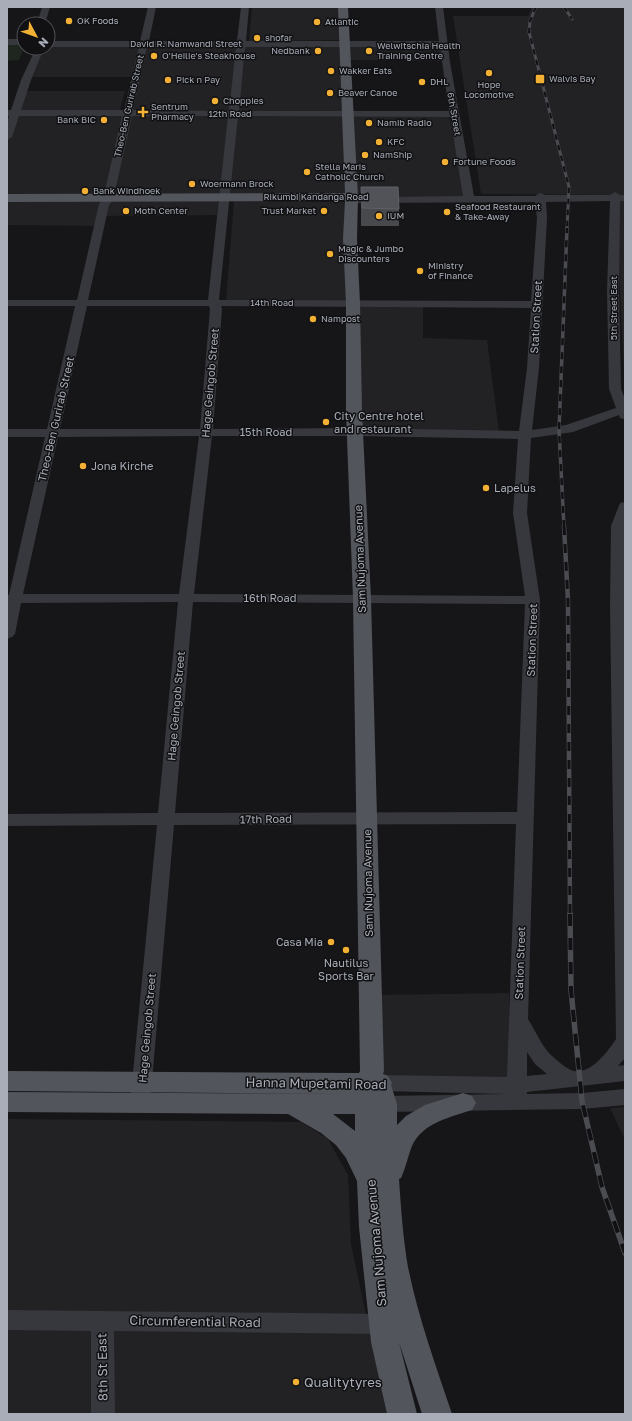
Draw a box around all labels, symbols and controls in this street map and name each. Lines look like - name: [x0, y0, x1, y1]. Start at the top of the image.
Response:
- place label: OK Foods: [77, 15, 119, 26]
- north arrow: [16, 16, 56, 56]
- marker: OK Foods: [64, 16, 74, 26]
- place label: Atlantic: [325, 16, 359, 27]
- marker: Atlantic: [312, 17, 322, 27]
- place label: shofar: [265, 32, 293, 43]
- marker: shofar: [252, 33, 262, 43]
- text: N: [36, 35, 52, 50]
- street label: David R. Namwandi Street: [130, 38, 242, 49]
- place label: Welwitschia Health Training Centre: [377, 40, 461, 61]
- place label: Nedbank: [271, 45, 310, 56]
- marker: Nedbank: [313, 46, 323, 56]
- marker: Welwitschia Health Training Centre: [364, 46, 374, 56]
- place label: O'Heilie's Steakhouse: [162, 50, 255, 61]
- marker: O'Heilie's Steakhouse: [149, 51, 159, 61]
- street label: Theo-Ben Gurirab Street: [111, 53, 146, 158]
- place label: Wakker Eats: [339, 65, 392, 76]
- marker: Wakker Eats: [326, 66, 336, 76]
- marker: Hope Locomotive: [484, 68, 494, 78]
- marker: Walvis Bay: [534, 73, 546, 85]
- place label: Walvis Bay: [549, 73, 596, 84]
- place label: Pick n Pay: [176, 74, 220, 85]
- marker: Pick n Pay: [163, 75, 173, 85]
- place label: DHL: [430, 76, 448, 87]
- marker: DHL: [417, 77, 427, 87]
- place label: Hope Locomotive: [464, 79, 514, 100]
- place label: Beaver Canoe: [338, 87, 397, 98]
- marker: Beaver Canoe: [325, 88, 335, 98]
- street label: 6th Street: [445, 92, 464, 137]
- place label: Choppies: [223, 95, 264, 106]
- marker: Choppies: [210, 96, 220, 106]
- place label: Sentrum Pharmacy: [151, 101, 194, 122]
- marker: Sentrum Pharmacy: [138, 107, 148, 117]
- street label: 12th Road: [208, 108, 252, 119]
- place label: Bank BIC: [57, 114, 96, 125]
- marker: Bank BIC: [99, 115, 109, 125]
- place label: Namib Radio: [377, 117, 432, 128]
- marker: Namib Radio: [364, 118, 374, 128]
- place label: KFC: [387, 136, 405, 147]
- marker: KFC: [374, 137, 384, 147]
- place label: NamShip: [373, 149, 413, 160]
- marker: NamShip: [360, 150, 370, 160]
- place label: Fortune Foods: [453, 156, 516, 167]
- marker: Fortune Foods: [440, 157, 450, 167]
- place label: Stella Maris Catholic Church: [315, 161, 384, 182]
- marker: Stella Maris Catholic Church: [302, 167, 312, 177]
- place label: Woermann Brock: [200, 178, 274, 189]
- marker: Woermann Brock: [187, 179, 197, 189]
- place label: Bank Windhoek: [93, 185, 160, 196]
- marker: Bank Windhoek: [80, 186, 90, 196]
- street label: Rikumbi Kandanga Road: [263, 191, 369, 202]
- place label: Seafood Restaurant & Take-Away: [455, 201, 541, 222]
- place label: Moth Center: [134, 205, 188, 216]
- place label: Trust Market: [262, 205, 316, 216]
- marker: Moth Center: [121, 206, 131, 216]
- marker: Trust Market: [319, 206, 329, 216]
- marker: Seafood Restaurant & Take-Away: [442, 207, 452, 217]
- place label: IUM: [387, 210, 404, 221]
- marker: IUM: [374, 211, 384, 221]
- place label: Magic & Jumbo Discounters: [338, 243, 404, 264]
- marker: Magic & Jumbo Discounters: [325, 249, 335, 259]
- place label: Ministry of Finance: [428, 260, 473, 281]
- marker: Ministry of Finance: [415, 266, 425, 276]
- street label: 5th Street East: [608, 275, 619, 340]
- street label: Station Street: [527, 280, 544, 354]
- street label: 14th Road: [250, 297, 294, 308]
- place label: Nampost: [321, 313, 361, 324]
- marker: Nampost: [308, 314, 318, 324]
- street label: Hage Geingob Street: [198, 328, 221, 438]
- street label: Theo-Ben Gurirab Street: [35, 355, 76, 483]
- place label: City Centre hotel and restaurant: [334, 409, 424, 435]
- marker: City Centre hotel and restaurant: [321, 417, 331, 427]
- street label: 15th Road: [240, 425, 292, 438]
- place label: Jona Kirche: [91, 459, 153, 472]
- marker: Jona Kirche: [78, 461, 88, 471]
- place label: Lapelus: [494, 481, 536, 494]
- marker: Lapelus: [481, 483, 491, 493]
- street label: Sam Nujoma Avenue: [351, 505, 368, 613]
- street label: 16th Road: [244, 591, 296, 604]
- street label: Station Street: [524, 603, 539, 677]
- street label: Hage Geingob Street: [164, 651, 187, 761]
- street label: 17th Road: [240, 812, 292, 825]
- street label: Sam Nujoma Avenue: [360, 829, 375, 937]
- street label: Station Street: [512, 926, 527, 1000]
- place label: Casa Mia: [276, 935, 323, 948]
- marker: Casa Mia: [326, 937, 336, 947]
- marker: Nautilus Sports Bar: [341, 945, 351, 955]
- place label: Nautilus Sports Bar: [318, 956, 375, 982]
- street label: Hage Geingob Street: [135, 973, 158, 1083]
- street label: Hanna Mupetami Road: [245, 1074, 387, 1092]
- street label: Sam Nujoma Avenue: [362, 1179, 390, 1307]
- street label: Circumferential Road: [129, 1312, 261, 1330]
- street label: 8th St East: [93, 1333, 111, 1401]
- place label: Qualitytyres: [304, 1374, 382, 1390]
- marker: Qualitytyres: [291, 1377, 301, 1387]

